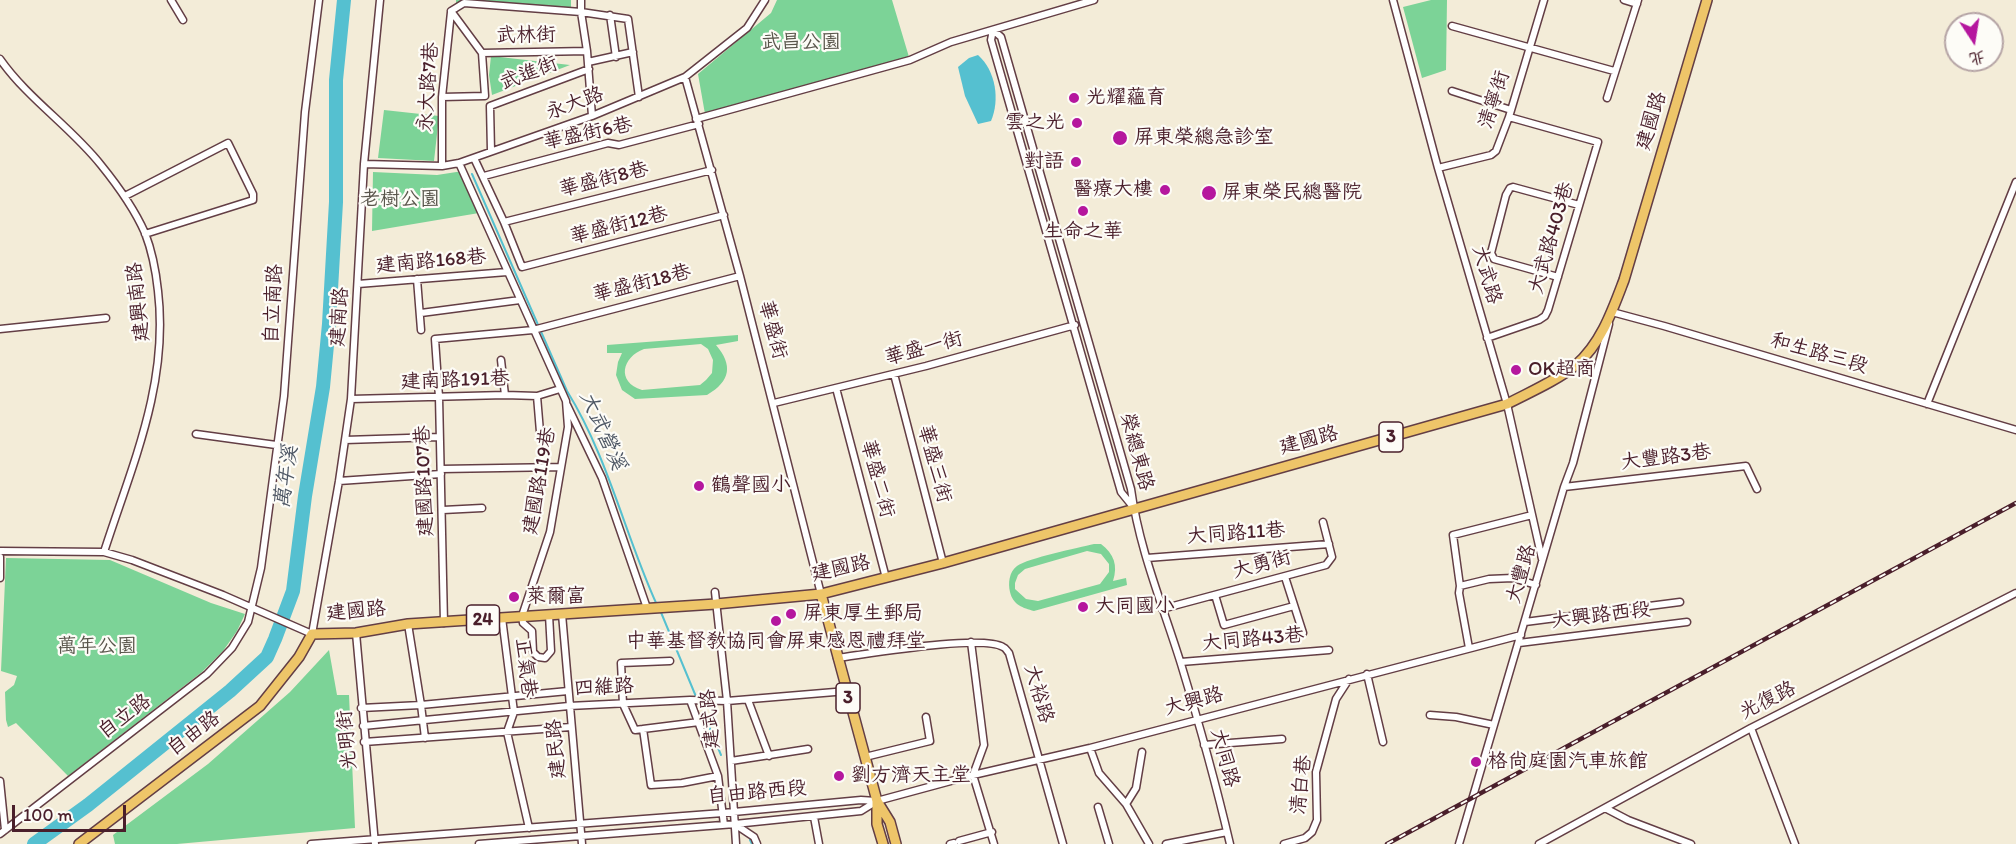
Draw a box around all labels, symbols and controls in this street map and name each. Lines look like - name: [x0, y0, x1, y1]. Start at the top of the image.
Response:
- north arrow: [1944, 12, 2004, 72]
- street label: 武林街: [496, 23, 556, 49]
- park label: 武昌公園: [761, 31, 841, 55]
- street label: 永大路7巷: [414, 41, 444, 133]
- text: 北: [1968, 47, 1987, 69]
- street label: 武進街: [497, 52, 561, 96]
- street label: 清寧街: [1474, 68, 1516, 132]
- street label: 永大路: [543, 82, 607, 126]
- place label: 光耀蘊育: [1086, 86, 1166, 110]
- street label: 建國路: [1632, 89, 1672, 153]
- marker: 光耀蘊育: [1067, 91, 1081, 105]
- place label: 雲之光: [1005, 111, 1065, 135]
- street label: 華盛街6巷: [541, 113, 635, 155]
- marker: 雲之光: [1070, 116, 1084, 130]
- place label: 屏東榮總急診室: [1134, 126, 1274, 150]
- marker: 屏東榮總急診室: [1111, 129, 1129, 147]
- place label: 對語: [1024, 150, 1064, 174]
- marker: 對語: [1069, 155, 1083, 169]
- street label: 華盛街8巷: [557, 157, 651, 203]
- place label: 醫療大樓: [1073, 178, 1153, 202]
- street label: 大武路403巷: [1525, 179, 1579, 297]
- place label: 屏東榮民總醫院: [1222, 181, 1362, 205]
- marker: 醫療大樓: [1158, 183, 1172, 197]
- marker: 屏東榮民總醫院: [1200, 184, 1218, 202]
- park label: 老樹公園: [360, 188, 440, 212]
- street label: 華盛街12巷: [568, 202, 670, 250]
- marker: 生命之華: [1076, 204, 1090, 218]
- place label: 生命之華: [1043, 220, 1123, 244]
- street label: 大武路: [1466, 243, 1506, 307]
- street label: 建南路168巷: [375, 245, 487, 279]
- street label: 華盛街18巷: [590, 260, 694, 308]
- street label: 建興南路: [123, 261, 155, 343]
- street label: 自立南路: [260, 263, 288, 345]
- street label: 建南路: [326, 286, 354, 348]
- street label: 華盛街: [753, 298, 791, 362]
- street label: 華盛一街: [882, 327, 966, 371]
- street label: 和生路三段: [1768, 329, 1870, 379]
- place label: OK超商: [1528, 358, 1595, 382]
- marker: OK超商: [1509, 363, 1523, 377]
- street label: 建南路191巷: [400, 367, 510, 395]
- water label: 大武營溪: [573, 388, 631, 474]
- street label: 榮總東路: [1114, 410, 1158, 494]
- street label: 華盛三街: [912, 422, 956, 506]
- street label: 建國路: [1277, 422, 1341, 460]
- road number: 3: [1379, 422, 1403, 452]
- street label: 建國路107巷: [411, 425, 439, 537]
- street label: 建國路119巷: [519, 425, 561, 537]
- street label: 華盛二街: [855, 437, 899, 521]
- street label: 大豐路3巷: [1619, 441, 1713, 475]
- water label: 萬年溪: [270, 444, 304, 510]
- place label: 鶴聲國小: [711, 474, 791, 498]
- marker: 鶴聲國小: [692, 479, 706, 493]
- street label: 大同路11巷: [1186, 519, 1286, 549]
- street label: 大豐路: [1502, 542, 1542, 606]
- street label: 大勇街: [1230, 546, 1294, 584]
- street label: 建國路: [809, 551, 873, 587]
- place label: 萊爾富: [526, 585, 586, 609]
- marker: 萊爾富: [507, 590, 521, 604]
- place label: 大同國小: [1095, 595, 1175, 619]
- street label: 建國路: [325, 597, 387, 627]
- street label: 大興路西段: [1550, 598, 1652, 634]
- marker: 大同國小: [1076, 600, 1090, 614]
- place label: 屏東厚生郵局: [803, 602, 923, 626]
- road number: 24: [466, 605, 500, 635]
- marker: 屏東厚生郵局: [784, 607, 798, 621]
- marker: 中華基督教協同會屏東感恩禮拜堂: [769, 614, 783, 628]
- street label: 大同路43巷: [1201, 624, 1305, 656]
- place label: 中華基督教協同會屏東感恩禮拜堂: [626, 630, 926, 654]
- park label: 萬年公園: [57, 635, 137, 659]
- street label: 正氣巷: [509, 637, 541, 699]
- street label: 大裕路: [1018, 662, 1058, 726]
- street label: 四維路: [573, 674, 635, 702]
- street label: 光復路: [1736, 677, 1800, 725]
- road number: 3: [836, 683, 860, 713]
- street label: 大興路: [1162, 683, 1226, 721]
- street label: 建武路: [696, 688, 726, 750]
- street label: 自立路: [94, 689, 156, 745]
- street label: 自由路: [163, 706, 225, 762]
- street label: 光明街: [333, 709, 363, 771]
- street label: 建民路: [542, 718, 572, 780]
- street label: 大同路: [1205, 726, 1243, 790]
- place label: 格尚庭園汽車旅館: [1488, 750, 1648, 774]
- street label: 清白巷: [1287, 754, 1317, 816]
- marker: 格尚庭園汽車旅館: [1469, 755, 1483, 769]
- place label: 劉方濟天主堂: [851, 764, 971, 788]
- marker: 劉方濟天主堂: [832, 769, 846, 783]
- street label: 自由路西段: [706, 777, 808, 809]
- scale bar: [15, 793, 129, 831]
- text: 100 m: [23, 804, 73, 826]

